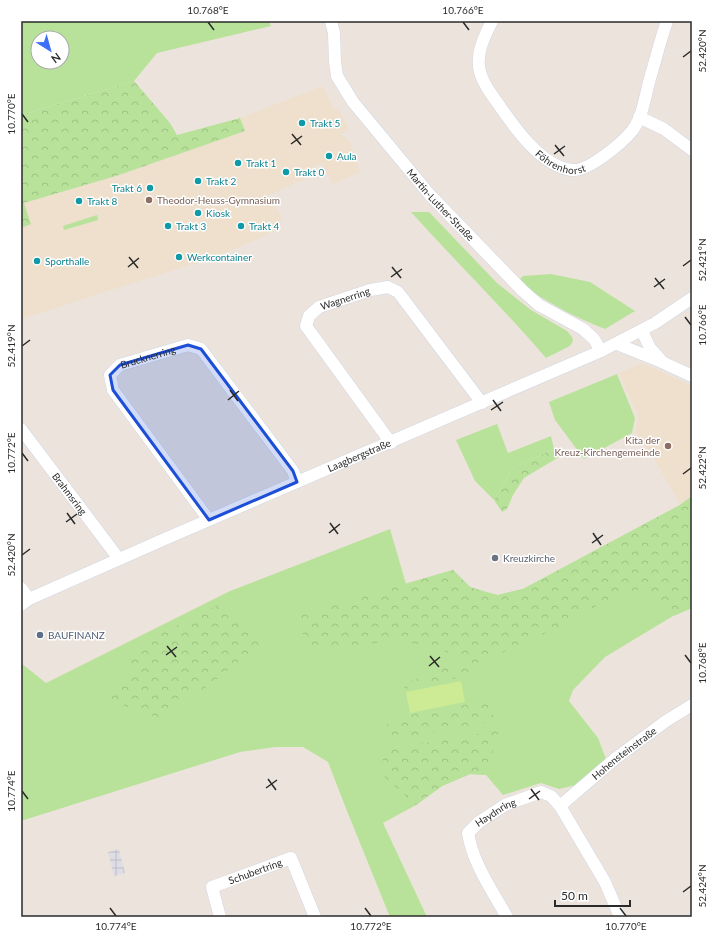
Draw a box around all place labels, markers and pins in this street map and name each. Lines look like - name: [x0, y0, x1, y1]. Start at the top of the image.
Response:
- place label: Trakt 5: [310, 117, 341, 129]
- marker: Trakt 5: [297, 118, 307, 128]
- place label: Aula: [337, 150, 357, 162]
- marker: Aula: [324, 151, 334, 161]
- place label: Trakt 1: [246, 157, 277, 169]
- marker: Trakt 1: [233, 158, 243, 168]
- place label: Trakt 0: [294, 166, 325, 178]
- marker: Trakt 0: [281, 167, 291, 177]
- place label: Trakt 2: [206, 175, 237, 187]
- marker: Trakt 2: [193, 176, 203, 186]
- place label: Trakt 6: [112, 182, 142, 194]
- marker: Trakt 6: [145, 183, 155, 193]
- place label: Theodor-Heuss-Gymnasium: [157, 194, 280, 206]
- place label: Trakt 8: [87, 195, 118, 207]
- marker: Theodor-Heuss-Gymnasium: [144, 195, 154, 205]
- marker: Trakt 8: [74, 196, 84, 206]
- place label: Kiosk: [206, 207, 231, 219]
- marker: Kiosk: [193, 208, 203, 218]
- place label: Trakt 3: [176, 220, 207, 232]
- place label: Trakt 4: [249, 220, 280, 232]
- marker: Trakt 3: [163, 221, 173, 231]
- marker: Trakt 4: [236, 221, 246, 231]
- place label: Werkcontainer: [187, 251, 252, 263]
- marker: Werkcontainer: [174, 252, 184, 262]
- place label: Sporthalle: [45, 255, 89, 267]
- marker: Sporthalle: [32, 256, 42, 266]
- place label: Kita der Kreuz-Kirchengemeinde: [554, 434, 660, 458]
- marker: Kita der Kreuz-Kirchengemeinde: [663, 441, 673, 451]
- place label: Kreuzkirche: [503, 552, 555, 564]
- marker: Kreuzkirche: [490, 553, 500, 563]
- place label: BAUFINANZ: [48, 629, 105, 641]
- marker: BAUFINANZ: [35, 630, 45, 640]

